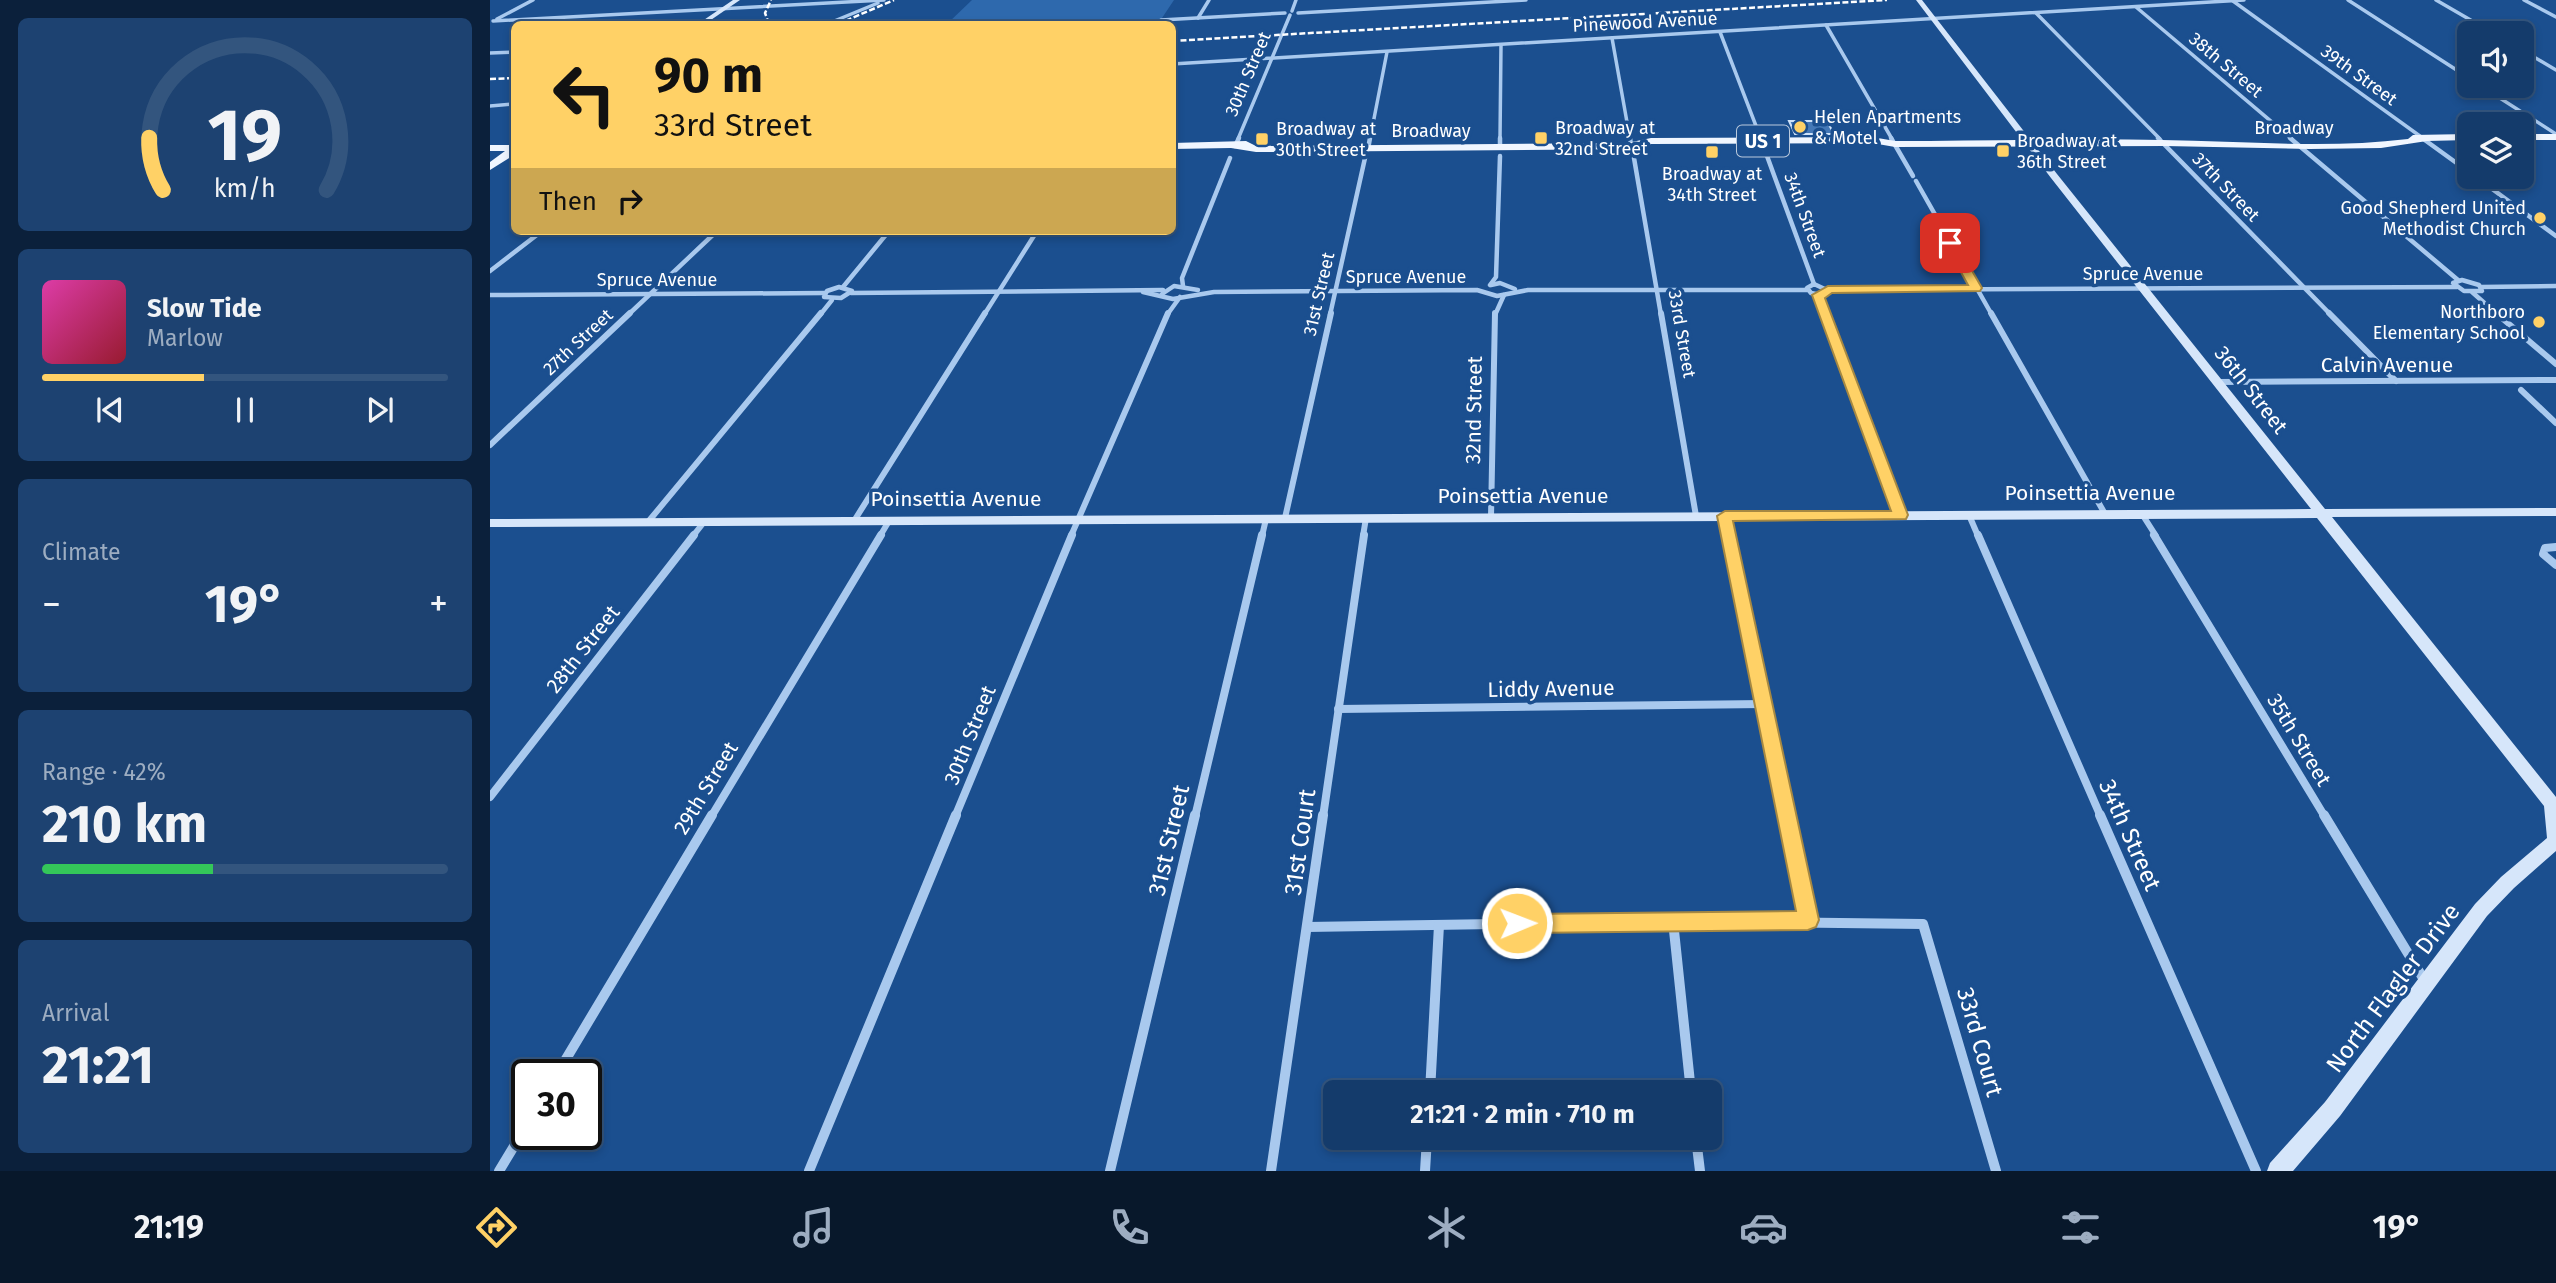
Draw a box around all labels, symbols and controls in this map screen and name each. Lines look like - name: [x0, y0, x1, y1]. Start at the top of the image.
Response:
- street label: Pinewood Avenue: [1572, 7, 1718, 37]
- map controls: [2457, 21, 2534, 189]
- button: sound: [2457, 21, 2534, 98]
- street label: 30th Street: [1220, 28, 1276, 120]
- street label: 38th Street: [2185, 28, 2268, 103]
- street label: 39th Street: [2317, 40, 2402, 110]
- text: 90 m: [654, 46, 763, 105]
- icon: left: [539, 49, 630, 140]
- text: 19: [208, 93, 282, 180]
- text: 33rd Street: [654, 106, 812, 144]
- place label: Helen Apartments & Motel: [1814, 106, 1961, 149]
- button: layers: [2457, 112, 2534, 189]
- place label: Broadway at 32nd Street: [1555, 117, 1656, 160]
- street label: Broadway: [2254, 117, 2334, 139]
- place label: Broadway at 30th Street: [1276, 118, 1377, 161]
- marker: Helen Apartments & Motel: [1792, 119, 1808, 135]
- street label: Broadway: [1391, 120, 1471, 142]
- road number: US 1: [1737, 125, 1789, 156]
- marker: Broadway at 32nd Street: [1533, 130, 1549, 146]
- place label: Broadway at 36th Street: [2017, 130, 2118, 173]
- marker: Broadway at 30th Street: [1254, 131, 1270, 147]
- marker: Broadway at 36th Street: [1995, 143, 2011, 159]
- marker: Broadway at 34th Street: [1704, 144, 1720, 160]
- street label: 37th Street: [2188, 148, 2265, 226]
- place label: Broadway at 34th Street: [1662, 163, 1763, 206]
- street label: 34th Street: [1779, 169, 1831, 261]
- text: km/h: [214, 174, 276, 204]
- icon: right: [611, 182, 649, 220]
- text: Then: [539, 186, 597, 217]
- place label: Good Shepherd United Methodist Church: [2341, 197, 2526, 240]
- marker: Good Shepherd United Methodist Church: [2532, 210, 2548, 226]
- pin: [1920, 213, 1980, 273]
- icon: arrive: [1931, 224, 1969, 262]
- street label: 31st Street: [1299, 250, 1339, 338]
- street label: Spruce Avenue: [2083, 263, 2203, 285]
- street label: Spruce Avenue: [1346, 266, 1466, 288]
- street label: Spruce Avenue: [597, 269, 717, 291]
- street label: 33rd Street: [1663, 288, 1701, 380]
- text: Slow Tide: [147, 293, 262, 324]
- place label: Northboro Elementary School: [2373, 301, 2525, 344]
- street label: 27th Street: [539, 304, 618, 380]
- marker: Northboro Elementary School: [2531, 314, 2547, 330]
- text: Marlow: [147, 324, 223, 352]
- street label: 36th Street: [2209, 341, 2294, 439]
- street label: Calvin Avenue: [2321, 352, 2453, 378]
- street label: 32nd Street: [1460, 355, 1488, 464]
- icon: previous: [91, 391, 129, 429]
- icon: pause: [226, 391, 264, 429]
- icon: next: [361, 391, 399, 429]
- street label: Poinsettia Avenue: [2004, 480, 2176, 506]
- street label: Poinsettia Avenue: [1437, 483, 1609, 509]
- street label: Poinsettia Avenue: [870, 486, 1042, 512]
- text: Climate: [42, 538, 121, 566]
- text: 19°: [205, 573, 285, 636]
- text: −: [42, 581, 61, 627]
- text: +: [429, 581, 448, 627]
- street label: 28th Street: [541, 600, 626, 698]
- street label: Liddy Avenue: [1487, 675, 1615, 703]
- street label: 30th Street: [938, 681, 1002, 788]
- street label: 35th Street: [2261, 689, 2337, 791]
- street label: 29th Street: [668, 737, 744, 839]
- text: Range · 42%: [42, 758, 166, 786]
- street label: 34th Street: [2093, 775, 2167, 895]
- street label: 31st Street: [1143, 781, 1195, 898]
- street label: 31st Court: [1279, 787, 1321, 897]
- text: 210 km: [42, 793, 207, 856]
- position arrow: [1480, 886, 1554, 960]
- street label: North Flagler Drive: [2320, 898, 2466, 1078]
- street label: 33rd Court: [1951, 984, 2009, 1100]
- text: Arrival: [42, 999, 109, 1027]
- text: 21:21: [42, 1034, 154, 1097]
- speed limit sign: 30: [511, 1059, 602, 1150]
- text: 21:21 · 2 min · 710 m: [1410, 1099, 1635, 1130]
- icon: directions: [472, 1203, 521, 1252]
- icon: music: [789, 1203, 838, 1252]
- icon: phone: [1105, 1203, 1154, 1252]
- icon: climate: [1422, 1203, 1471, 1252]
- icon: car: [1739, 1203, 1788, 1252]
- icon: filters: [2056, 1203, 2105, 1252]
- text: 21:19: [134, 1208, 204, 1246]
- text: 19°: [2373, 1208, 2422, 1246]

